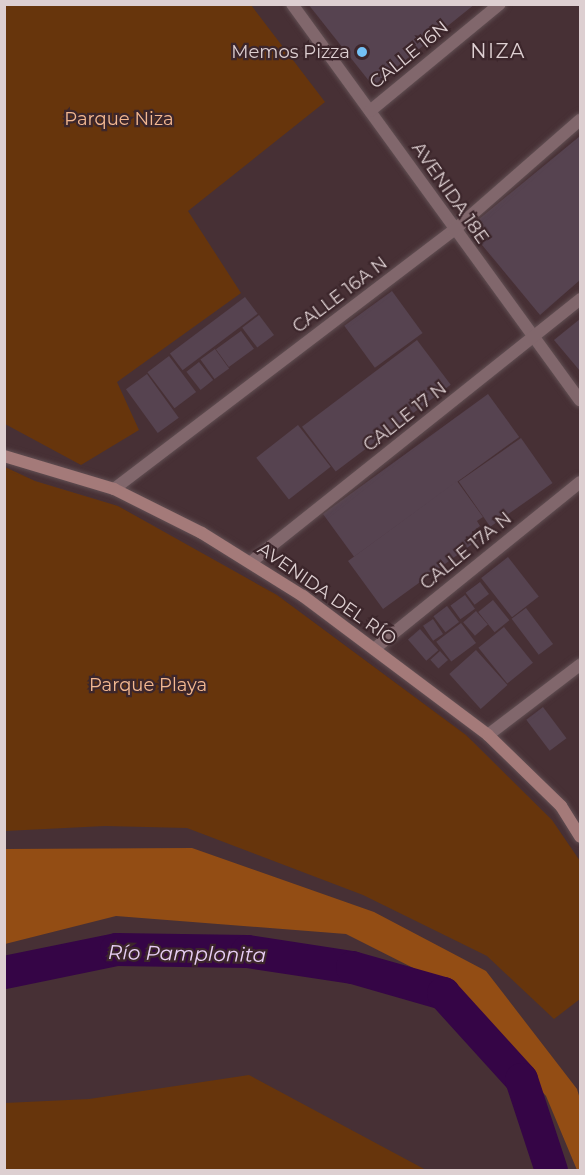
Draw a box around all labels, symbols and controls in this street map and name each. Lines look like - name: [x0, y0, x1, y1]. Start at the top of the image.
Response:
- street label: CALLE 16N: [365, 17, 453, 93]
- district label: NIZA: [470, 39, 526, 63]
- place label: Memos Pizza: [231, 41, 350, 63]
- marker: Memos Pizza: [355, 45, 369, 59]
- park label: Parque Niza: [64, 108, 174, 130]
- street label: AVENIDA 18E: [407, 138, 493, 248]
- street label: CALLE 16A N: [288, 252, 392, 338]
- street label: CALLE 17 N: [359, 378, 451, 456]
- street label: CALLE 17A N: [416, 508, 516, 594]
- street label: AVENIDA DEL RÍO: [253, 538, 401, 650]
- park label: Parque Playa: [89, 674, 207, 696]
- water label: Río Pamplonita: [108, 941, 266, 967]

